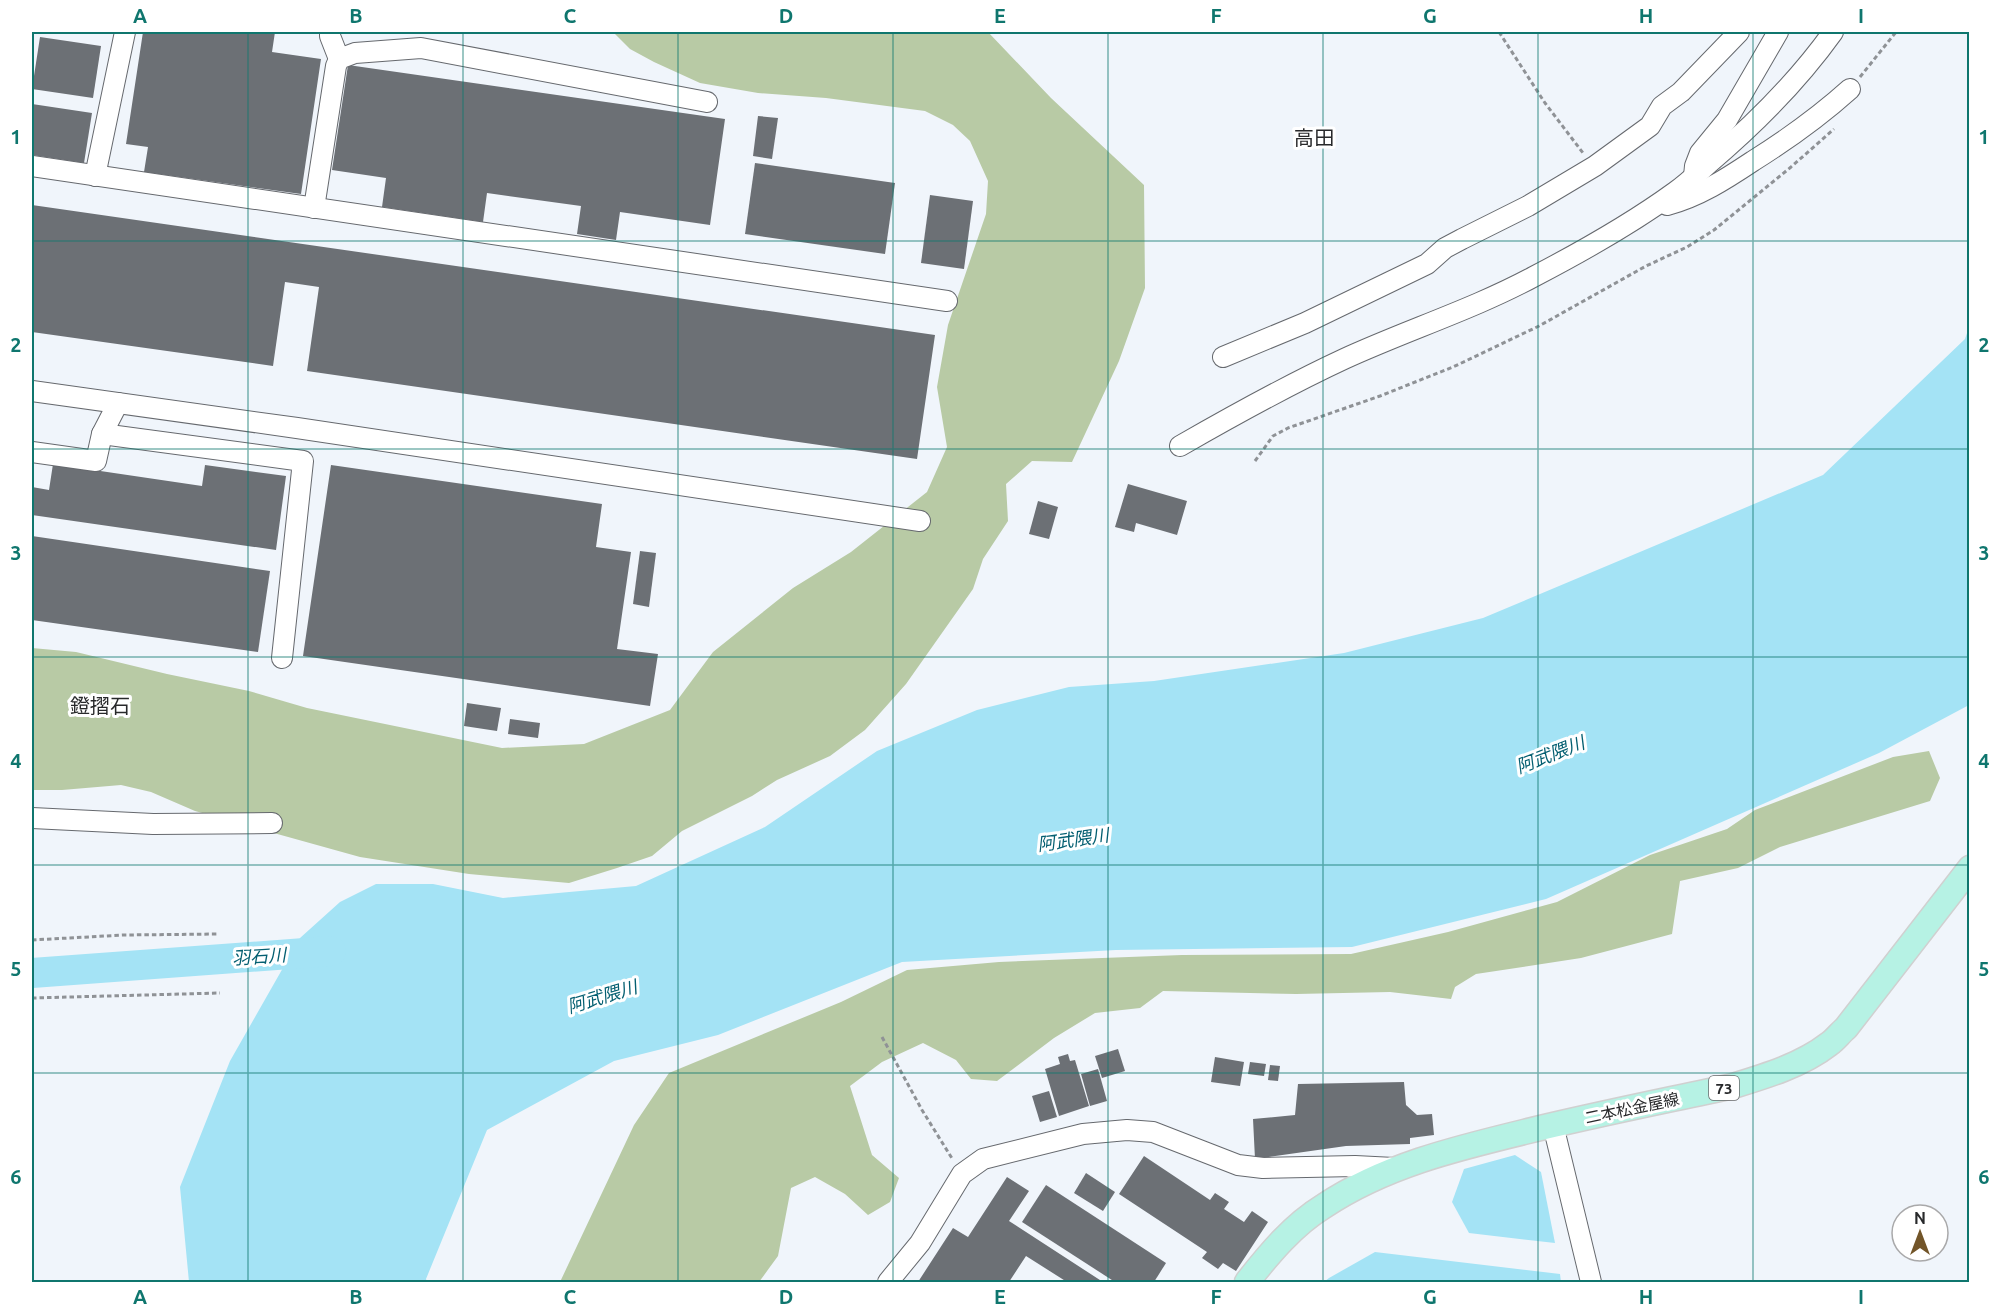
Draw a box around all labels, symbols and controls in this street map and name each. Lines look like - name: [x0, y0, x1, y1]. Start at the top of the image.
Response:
- text: A: [133, 4, 147, 27]
- text: B: [349, 4, 363, 27]
- text: C: [564, 4, 577, 27]
- text: D: [779, 4, 793, 27]
- text: E: [994, 4, 1006, 27]
- text: F: [1210, 4, 1222, 27]
- text: G: [1423, 4, 1437, 27]
- text: H: [1639, 4, 1653, 27]
- text: I: [1858, 4, 1864, 27]
- text: 1: [10, 125, 22, 148]
- text: 1: [1978, 125, 1990, 148]
- district label: 高田: [1294, 126, 1334, 149]
- text: 2: [10, 333, 22, 356]
- text: 2: [1978, 333, 1990, 356]
- text: 3: [10, 541, 22, 564]
- text: 3: [1978, 541, 1990, 564]
- district label: 鐙摺石: [70, 694, 130, 717]
- water label: 阿武隈川: [1513, 731, 1589, 776]
- text: 4: [10, 749, 22, 772]
- text: 4: [1978, 749, 1990, 772]
- water label: 阿武隈川: [1036, 824, 1112, 854]
- water label: 羽石川: [231, 944, 289, 968]
- text: 5: [10, 957, 22, 980]
- text: 5: [1978, 957, 1990, 980]
- water label: 阿武隈川: [565, 975, 641, 1016]
- road number: 73: [1709, 1076, 1739, 1100]
- street label: 二本松金屋線: [1583, 1089, 1681, 1127]
- text: 6: [10, 1165, 22, 1188]
- text: 6: [1978, 1165, 1990, 1188]
- north arrow: [1890, 1203, 1950, 1263]
- text: N: [1914, 1209, 1926, 1227]
- text: A: [133, 1285, 147, 1308]
- text: B: [349, 1285, 363, 1308]
- text: C: [564, 1285, 577, 1308]
- text: D: [779, 1285, 793, 1308]
- text: E: [994, 1285, 1006, 1308]
- text: F: [1210, 1285, 1222, 1308]
- text: G: [1423, 1285, 1437, 1308]
- text: H: [1639, 1285, 1653, 1308]
- text: I: [1858, 1285, 1864, 1308]

